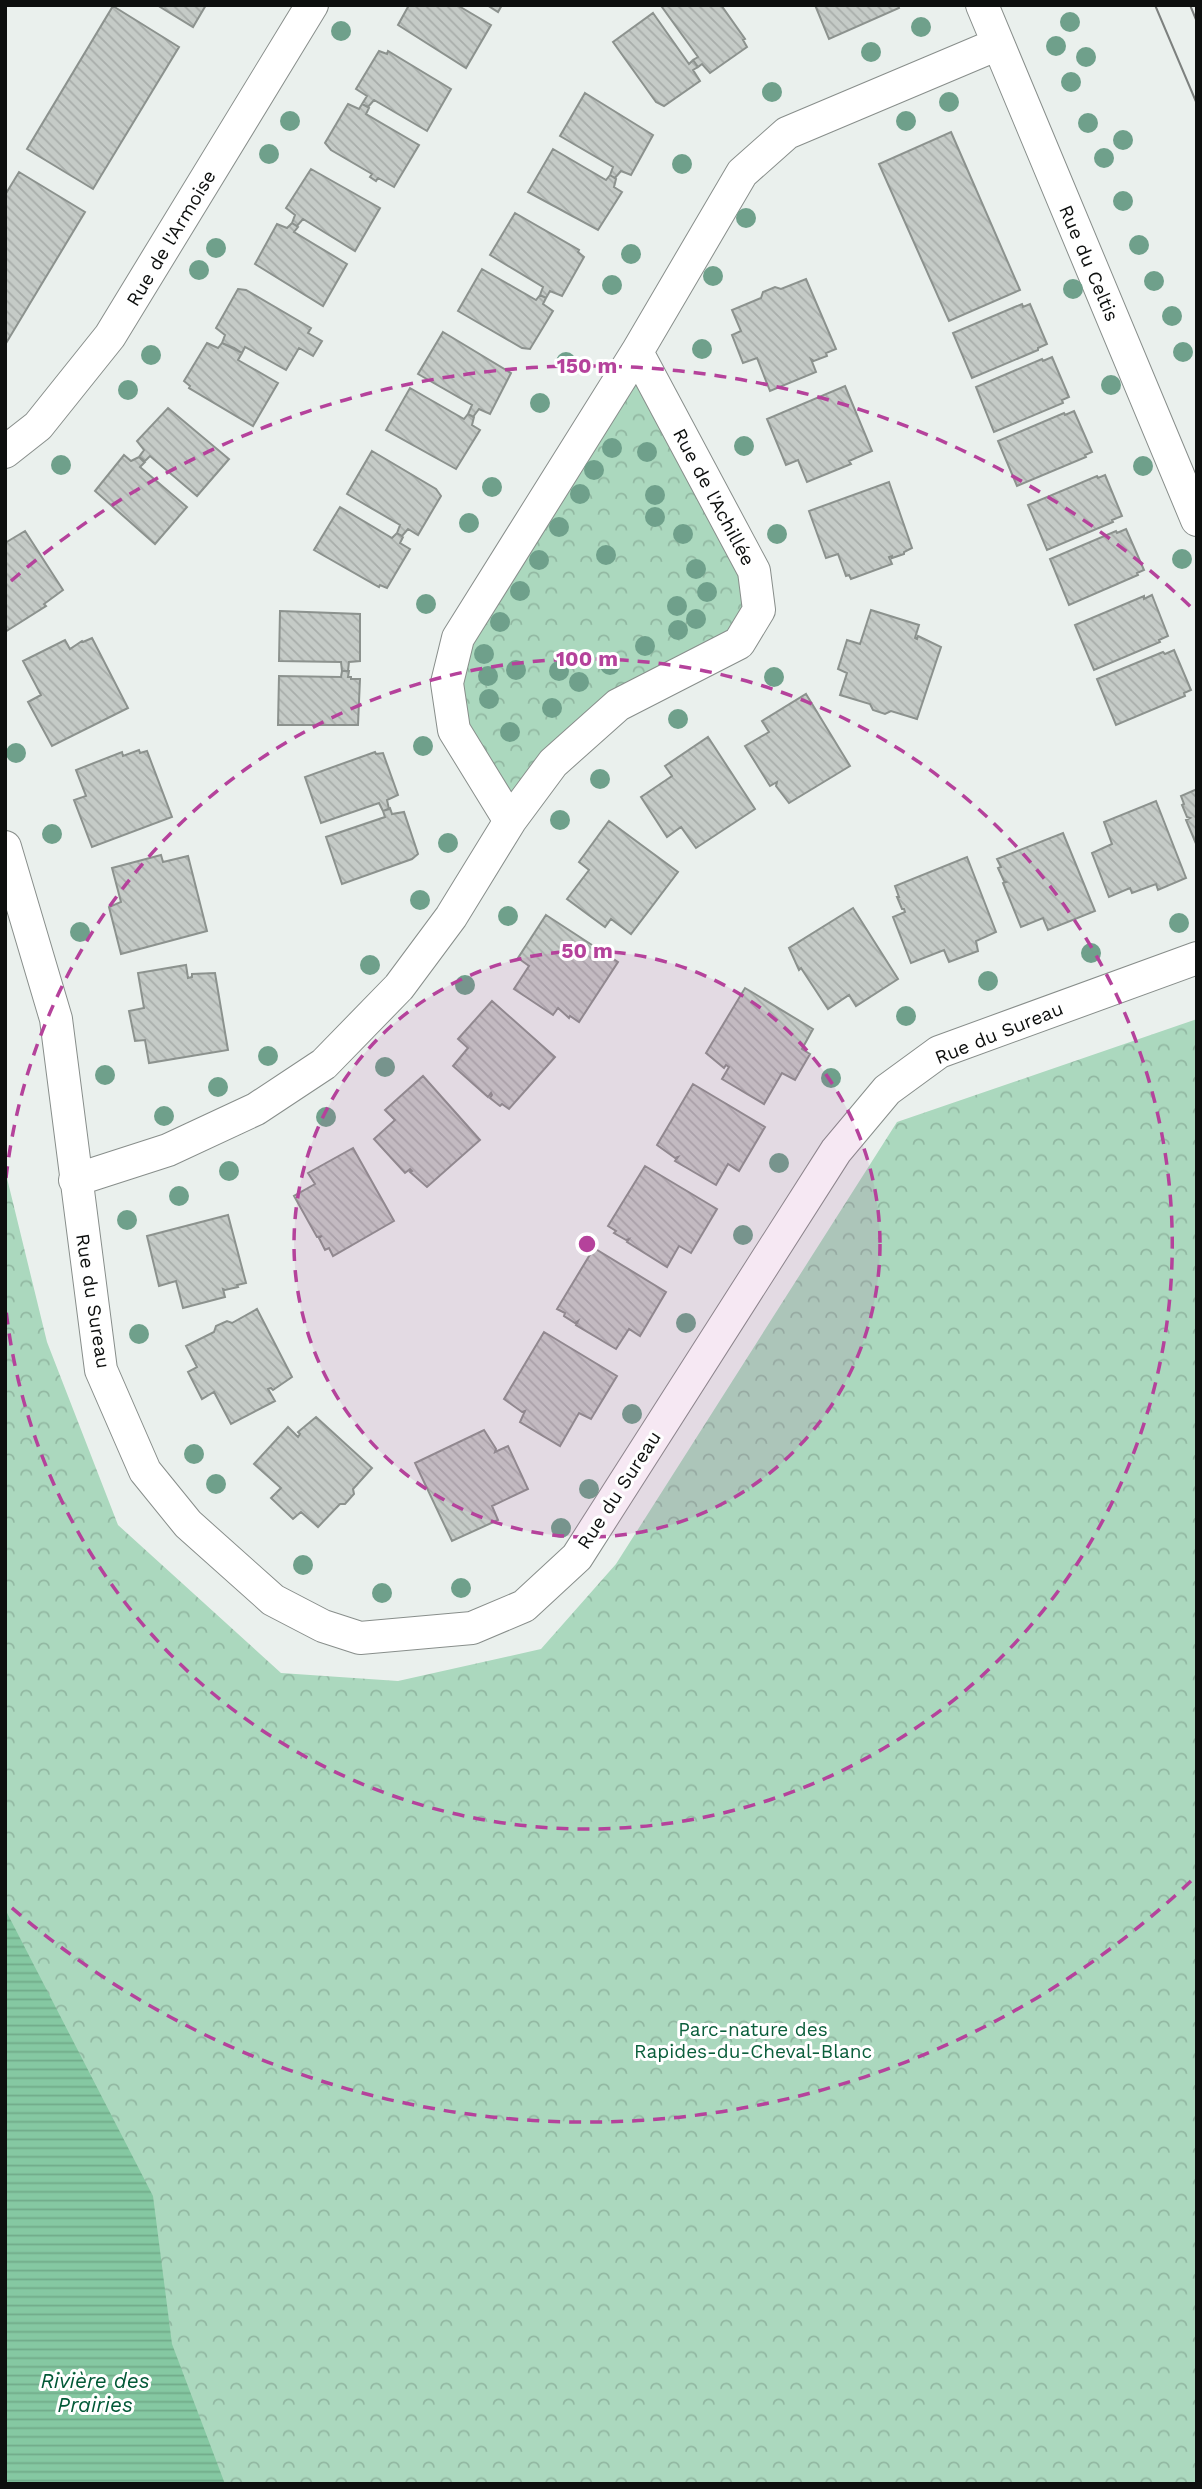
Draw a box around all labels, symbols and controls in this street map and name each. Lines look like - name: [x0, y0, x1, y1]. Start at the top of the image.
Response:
- street label: Rue de l'Armoise: [121, 166, 221, 310]
- street label: Rue du Celtis: [1054, 201, 1124, 325]
- text: 150 m: [557, 353, 617, 378]
- street label: Rue de l'Achillée: [668, 424, 760, 570]
- text: 100 m: [556, 646, 618, 671]
- text: 50 m: [561, 938, 613, 963]
- street label: Rue du Sureau: [931, 997, 1067, 1069]
- street label: Rue du Sureau: [71, 1232, 115, 1370]
- centre of rings: [575, 1232, 599, 1256]
- street label: Rue du Sureau: [572, 1427, 666, 1553]
- park label: Parc-nature des Rapides-du-Cheval-Blanc: [634, 2018, 872, 2063]
- water label: Rivière des Prairies: [40, 2368, 150, 2417]

